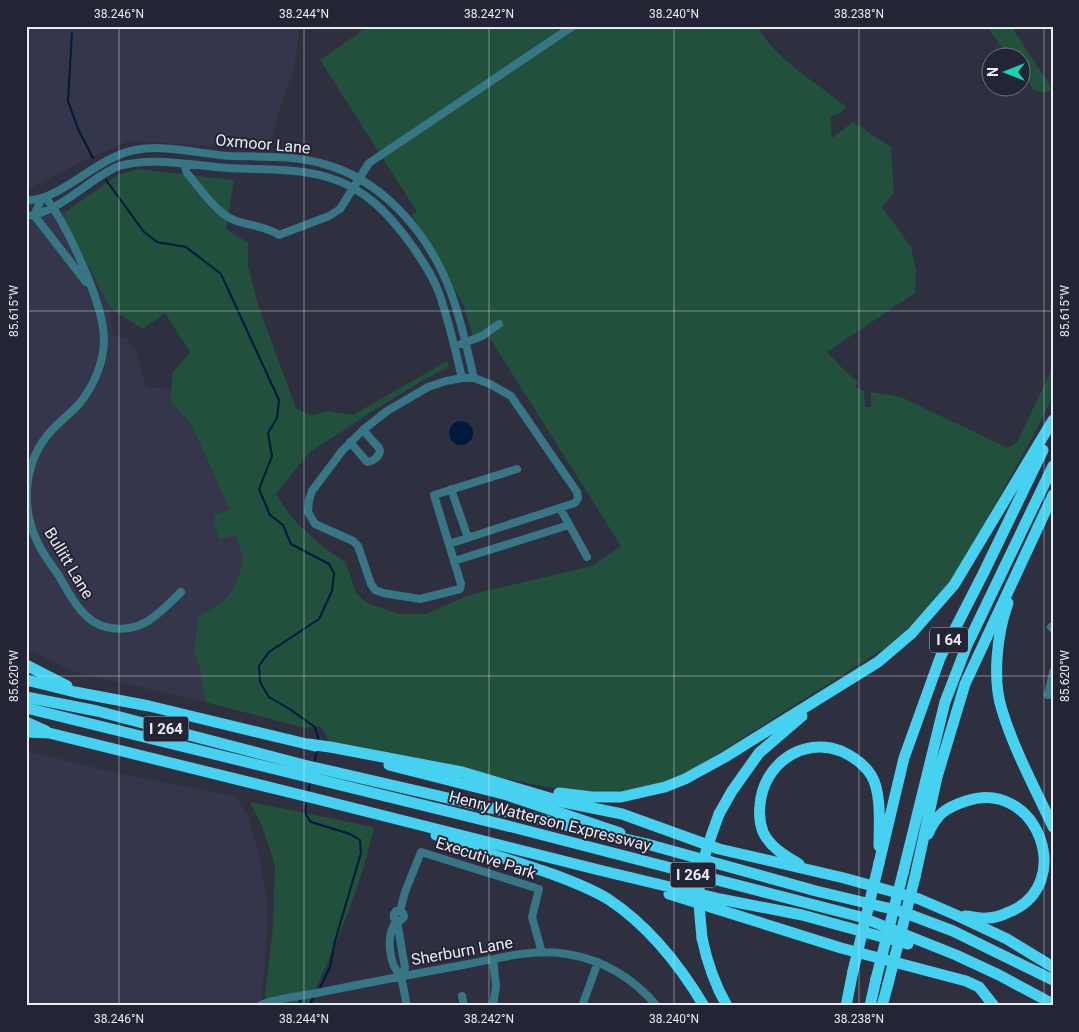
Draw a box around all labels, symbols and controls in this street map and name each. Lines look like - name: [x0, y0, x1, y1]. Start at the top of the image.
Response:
- text: 38.246°N: [94, 7, 144, 21]
- text: 38.244°N: [279, 7, 329, 21]
- text: 38.242°N: [464, 7, 514, 21]
- text: 38.240°N: [649, 7, 699, 21]
- text: 38.238°N: [834, 7, 884, 21]
- north arrow: [982, 48, 1032, 98]
- text: N: [985, 67, 1001, 77]
- street label: Oxmoor Lane: [215, 130, 311, 158]
- text: 85.615°W: [7, 285, 21, 337]
- text: 85.615°W: [1058, 285, 1072, 337]
- street label: Bullitt Lane: [40, 524, 98, 602]
- road number: I 64: [930, 628, 968, 652]
- text: 85.620°W: [7, 650, 21, 702]
- text: 85.620°W: [1058, 650, 1072, 702]
- road number: I 264: [144, 716, 188, 742]
- street label: Henry Watterson Expressway: [447, 787, 653, 855]
- street label: Executive Park: [434, 833, 539, 883]
- road number: I 264: [670, 862, 716, 888]
- street label: Sherburn Lane: [410, 933, 514, 969]
- text: 38.246°N: [94, 1012, 144, 1026]
- text: 38.244°N: [279, 1012, 329, 1026]
- text: 38.242°N: [464, 1012, 514, 1026]
- text: 38.240°N: [649, 1012, 699, 1026]
- text: 38.238°N: [834, 1012, 884, 1026]

